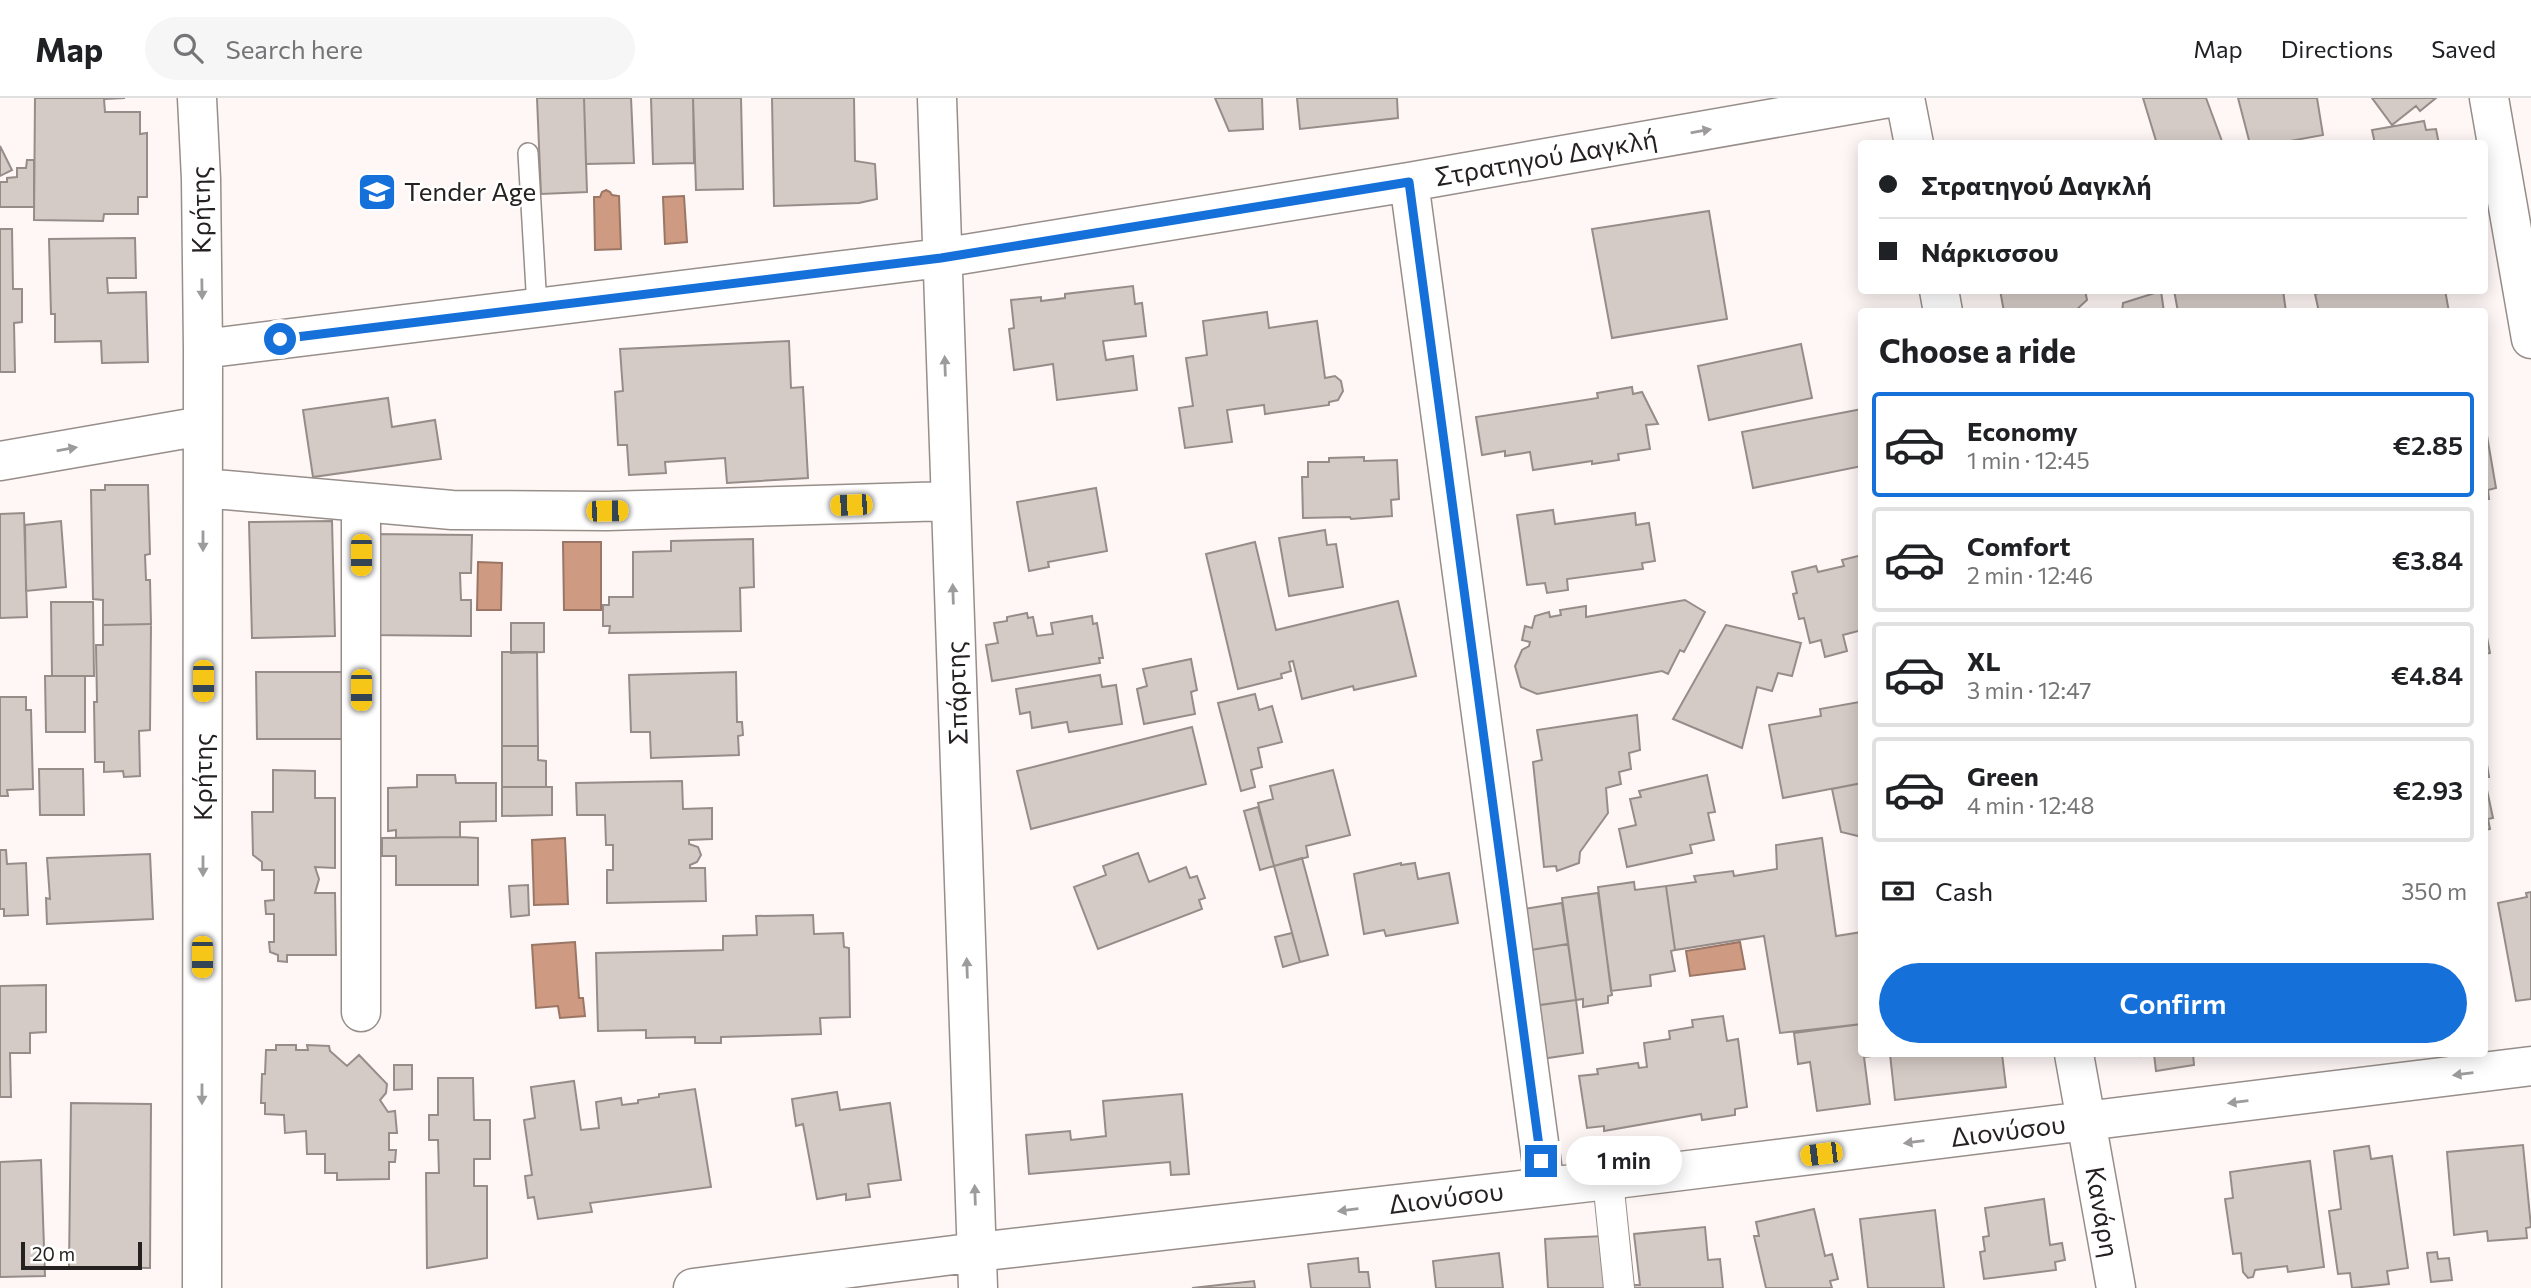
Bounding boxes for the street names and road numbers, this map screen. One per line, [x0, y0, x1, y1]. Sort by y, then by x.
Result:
street label: Στρατηγού Δαγκλή [1432, 122, 1659, 191]
street label: Κρήτης [183, 166, 216, 254]
street label: Σπάρτης [938, 640, 973, 746]
street label: Κρήτης [186, 733, 217, 821]
street label: Διονύσου [1949, 1107, 2067, 1152]
street label: Κανάρη [2080, 1164, 2127, 1260]
street label: Διονύσου [1387, 1174, 1505, 1219]

